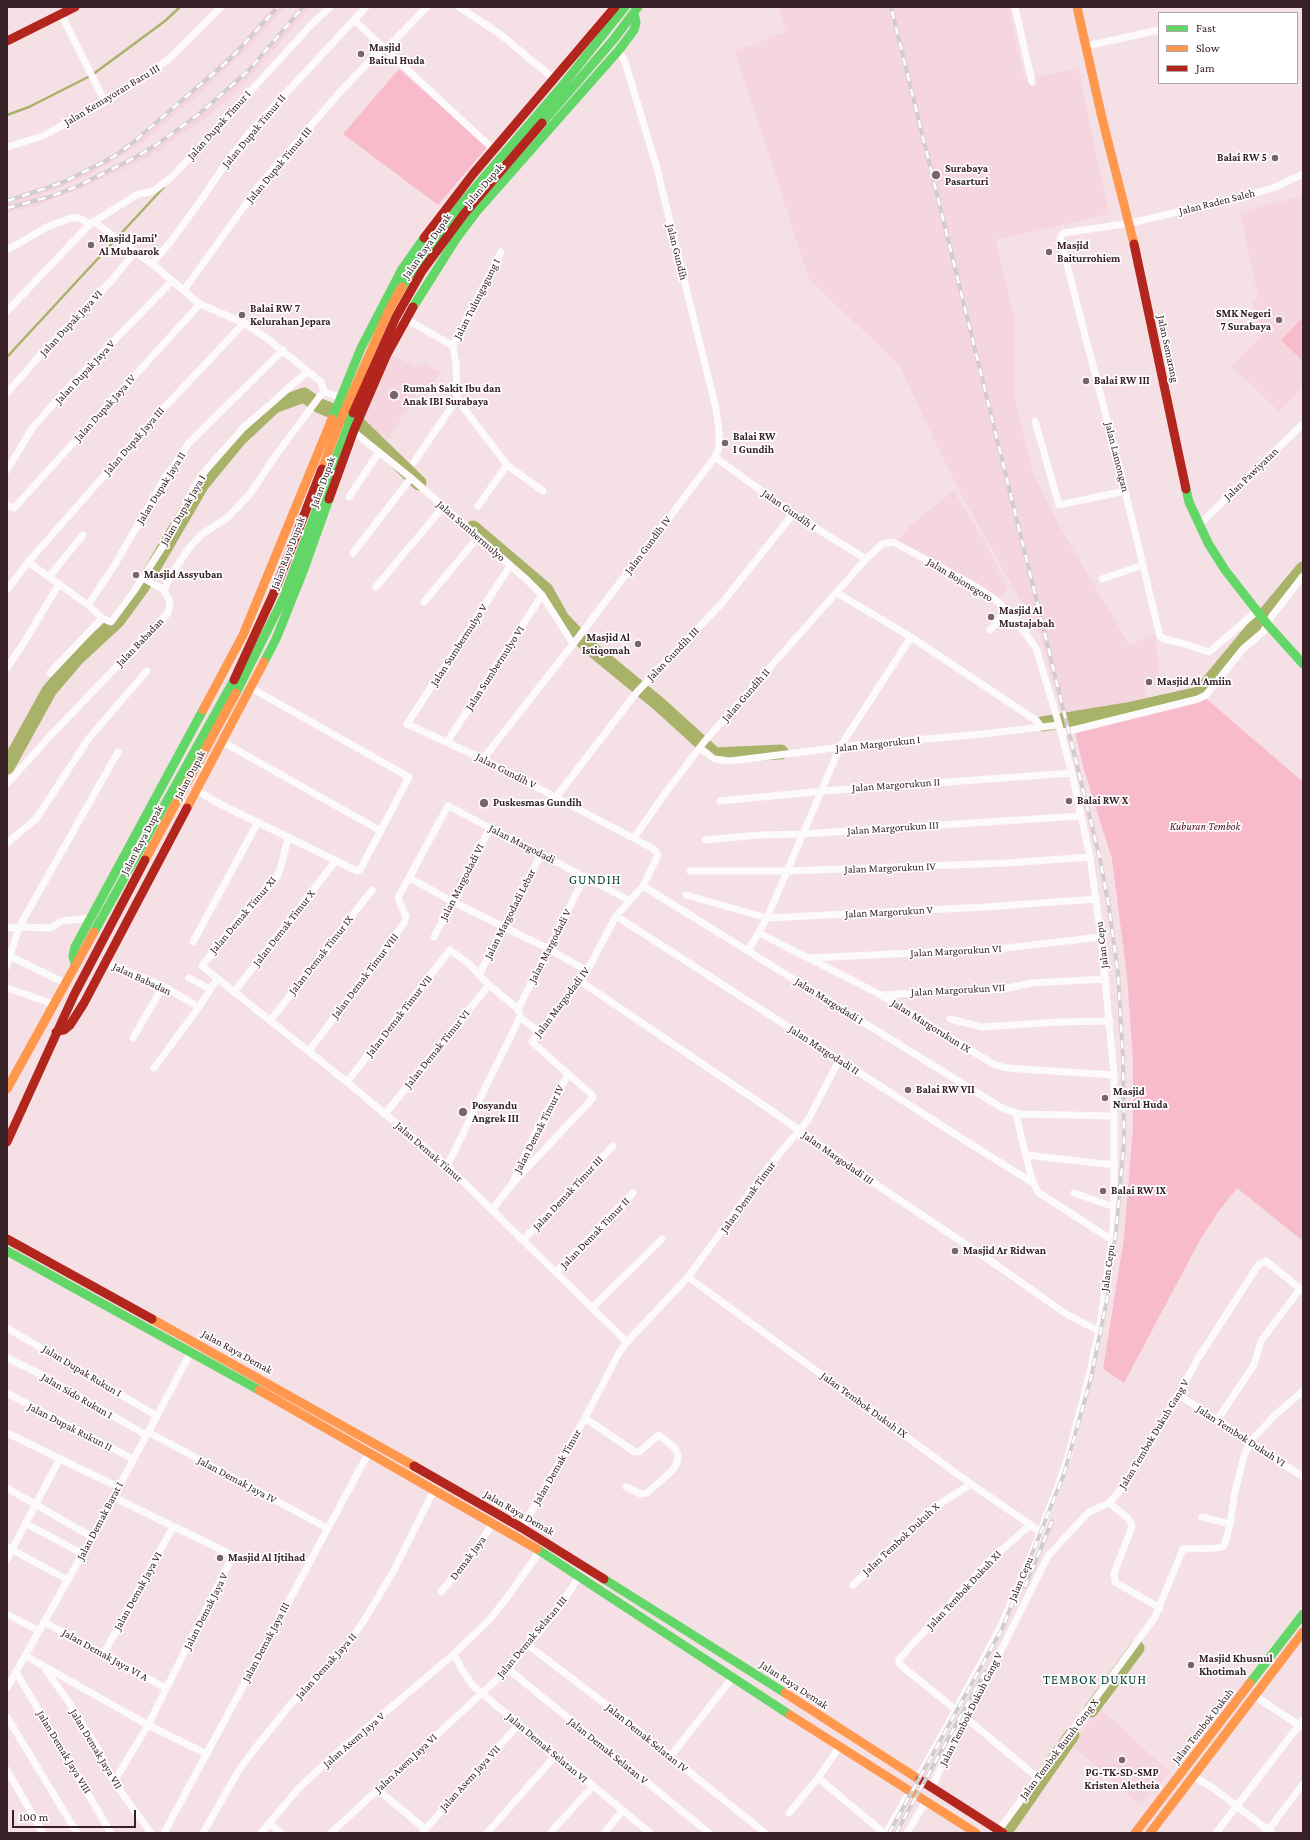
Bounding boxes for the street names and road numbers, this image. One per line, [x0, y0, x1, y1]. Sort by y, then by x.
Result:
street label: Jalan Kemayoran Baru III [62, 61, 162, 129]
street label: Jalan Dupak Timur I [184, 88, 254, 162]
street label: Jalan Dupak Timur II [219, 92, 289, 170]
street label: Jalan Dupak Timur III [243, 124, 315, 206]
street label: Jalan Dupak [461, 160, 507, 210]
street label: Jalan Raden Saleh [1178, 186, 1256, 218]
street label: Jalan Raya Dupak [400, 211, 454, 281]
street label: Jalan Gundih [664, 222, 690, 282]
street label: Jalan Tulungagung I [451, 256, 503, 342]
street label: Jalan Dupak Jaya VI [37, 287, 105, 359]
street label: Jalan Semarang [1154, 314, 1182, 384]
street label: Jalan Dupak Jaya V [52, 337, 118, 407]
street label: Jalan Dupak Jaya IV [71, 372, 139, 444]
street label: Jalan Dupak Jaya III [101, 404, 167, 478]
street label: Jalan Lamongan [1102, 421, 1132, 493]
street label: Jalan Pawiyatan [1221, 445, 1281, 503]
street label: Jalan Dupak Jaya II [133, 449, 189, 527]
street label: Jalan Dupak [308, 455, 338, 509]
street label: Jalan Dupak Jaya I [157, 472, 209, 548]
street label: Jalan Gundih I [759, 487, 819, 533]
street label: Jalan Sumbermulyo [434, 498, 508, 564]
street label: Jalan Gundih IV [622, 513, 674, 577]
street label: Jalan Raya Dupak [268, 515, 308, 591]
street label: Jalan Bojonegoro [925, 555, 995, 605]
street label: Jalan Sumbermulyo V [428, 602, 490, 688]
street label: Jalan Babadan [113, 615, 167, 669]
street label: Jalan Sumbermulyo VI [463, 623, 527, 713]
street label: Jalan Gundih III [644, 624, 702, 684]
street label: Jalan Gundih II [719, 666, 773, 724]
street label: Jalan Margorukun I [835, 733, 921, 755]
street label: Jalan Dupak [172, 748, 208, 802]
street label: Jalan Gundih V [474, 750, 538, 792]
street label: Jalan Margorukun II [851, 775, 941, 795]
street label: Jalan Raya Dupak [118, 803, 166, 877]
street label: Jalan Margorukun III [847, 818, 939, 838]
street label: Jalan Margodadi [487, 822, 557, 866]
street label: Jalan Margodadi VI [437, 841, 487, 923]
street label: Jalan Margorukun IV [844, 860, 936, 876]
street label: Jalan Margodadi Lebar [482, 867, 538, 961]
street label: Jalan Demak Timur XI [207, 874, 279, 956]
street label: Jalan Demak Timur X [250, 887, 318, 969]
street label: Jalan Margorukun V [845, 903, 933, 921]
street label: Jalan Margodadi V [526, 907, 574, 985]
street label: Jalan Demak Timur IX [286, 913, 356, 997]
street label: Jalan Cepu [1093, 921, 1111, 969]
street label: Jalan Demak Timur VIII [329, 931, 401, 1021]
street label: Jalan Margorukun VI [910, 942, 1002, 960]
street label: Jalan Babadan [111, 960, 173, 998]
street label: Jalan Margodadi IV [531, 964, 593, 1040]
street label: Jalan Demak Timur VII [363, 972, 435, 1060]
street label: Jalan Margodadi I [792, 975, 866, 1027]
street label: Jalan Margorukun VII [910, 981, 1006, 999]
street label: Jalan Margorukun IX [889, 996, 973, 1056]
street label: Jalan Demak Timur VI [401, 1007, 473, 1091]
street label: Jalan Margodadi II [786, 1022, 862, 1078]
street label: Jalan Demak Timur IV [511, 1083, 567, 1175]
street label: Jalan Demak Timur [393, 1119, 465, 1185]
street label: Jalan Margodadi III [800, 1128, 876, 1188]
street label: Jalan Demak Timur III [530, 1153, 606, 1233]
street label: Jalan Demak Timur [718, 1159, 778, 1235]
street label: Jalan Demak Timur II [558, 1195, 632, 1271]
street label: Jalan Cepu [1098, 1244, 1118, 1292]
street label: Jalan Raya Demak [199, 1327, 275, 1377]
street label: Jalan Dupak Rukun I [40, 1342, 124, 1400]
street label: Jalan Tembok Dukuh IX [818, 1369, 910, 1441]
street label: Jalan Sido Rukun I [39, 1370, 115, 1422]
street label: Jalan Tembok Dukuh Gang V [1116, 1377, 1192, 1491]
street label: Jalan Dupak Rukun II [26, 1400, 114, 1454]
street label: Jalan Tembok Dukuh VI [1194, 1402, 1288, 1470]
street label: Jalan Demak Timur [530, 1427, 584, 1507]
street label: Jalan Demak Jaya IV [195, 1454, 279, 1506]
street label: Jalan Demak Barat I [74, 1480, 126, 1562]
street label: Jalan Raya Demak [482, 1488, 556, 1538]
street label: Jalan Tembok Dukuh X [860, 1500, 942, 1578]
street label: Demak Jaya [447, 1533, 489, 1583]
street label: Jalan Tembok Dukuh XI [924, 1548, 1004, 1632]
street label: Jalan Demak Jaya VI [111, 1549, 165, 1633]
street label: Jalan Cepu [1006, 1555, 1036, 1603]
street label: Jalan Demak Jaya V [181, 1570, 231, 1652]
street label: Jalan Demak Selatan III [494, 1594, 570, 1680]
street label: Jalan Demak Jaya III [239, 1600, 293, 1684]
street label: Jalan Demak Jaya VI A [60, 1626, 150, 1684]
street label: Jalan Demak Jaya II [293, 1630, 359, 1702]
street label: Jalan Tembok Dukuh Gang V [937, 1650, 1005, 1768]
street label: Jalan Raya Demak [757, 1658, 831, 1712]
street label: Jalan Tembok Dukuh [1169, 1686, 1237, 1766]
street label: Jalan Tembok Butuh Gang X [1017, 1696, 1101, 1802]
street label: Jalan Demak Selatan IV [603, 1701, 691, 1775]
street label: Jalan Demak Jaya VII [67, 1707, 125, 1791]
street label: Jalan Demak Jaya VIII [34, 1708, 94, 1796]
street label: Jalan Asem Jaya V [320, 1710, 388, 1770]
street label: Jalan Demak Selatan VI [504, 1710, 590, 1786]
street label: Jalan Demak Selatan V [566, 1715, 650, 1787]
street label: Jalan Asem Jaya VI [372, 1731, 440, 1795]
street label: Jalan Asem Jaya VII [437, 1742, 503, 1814]

